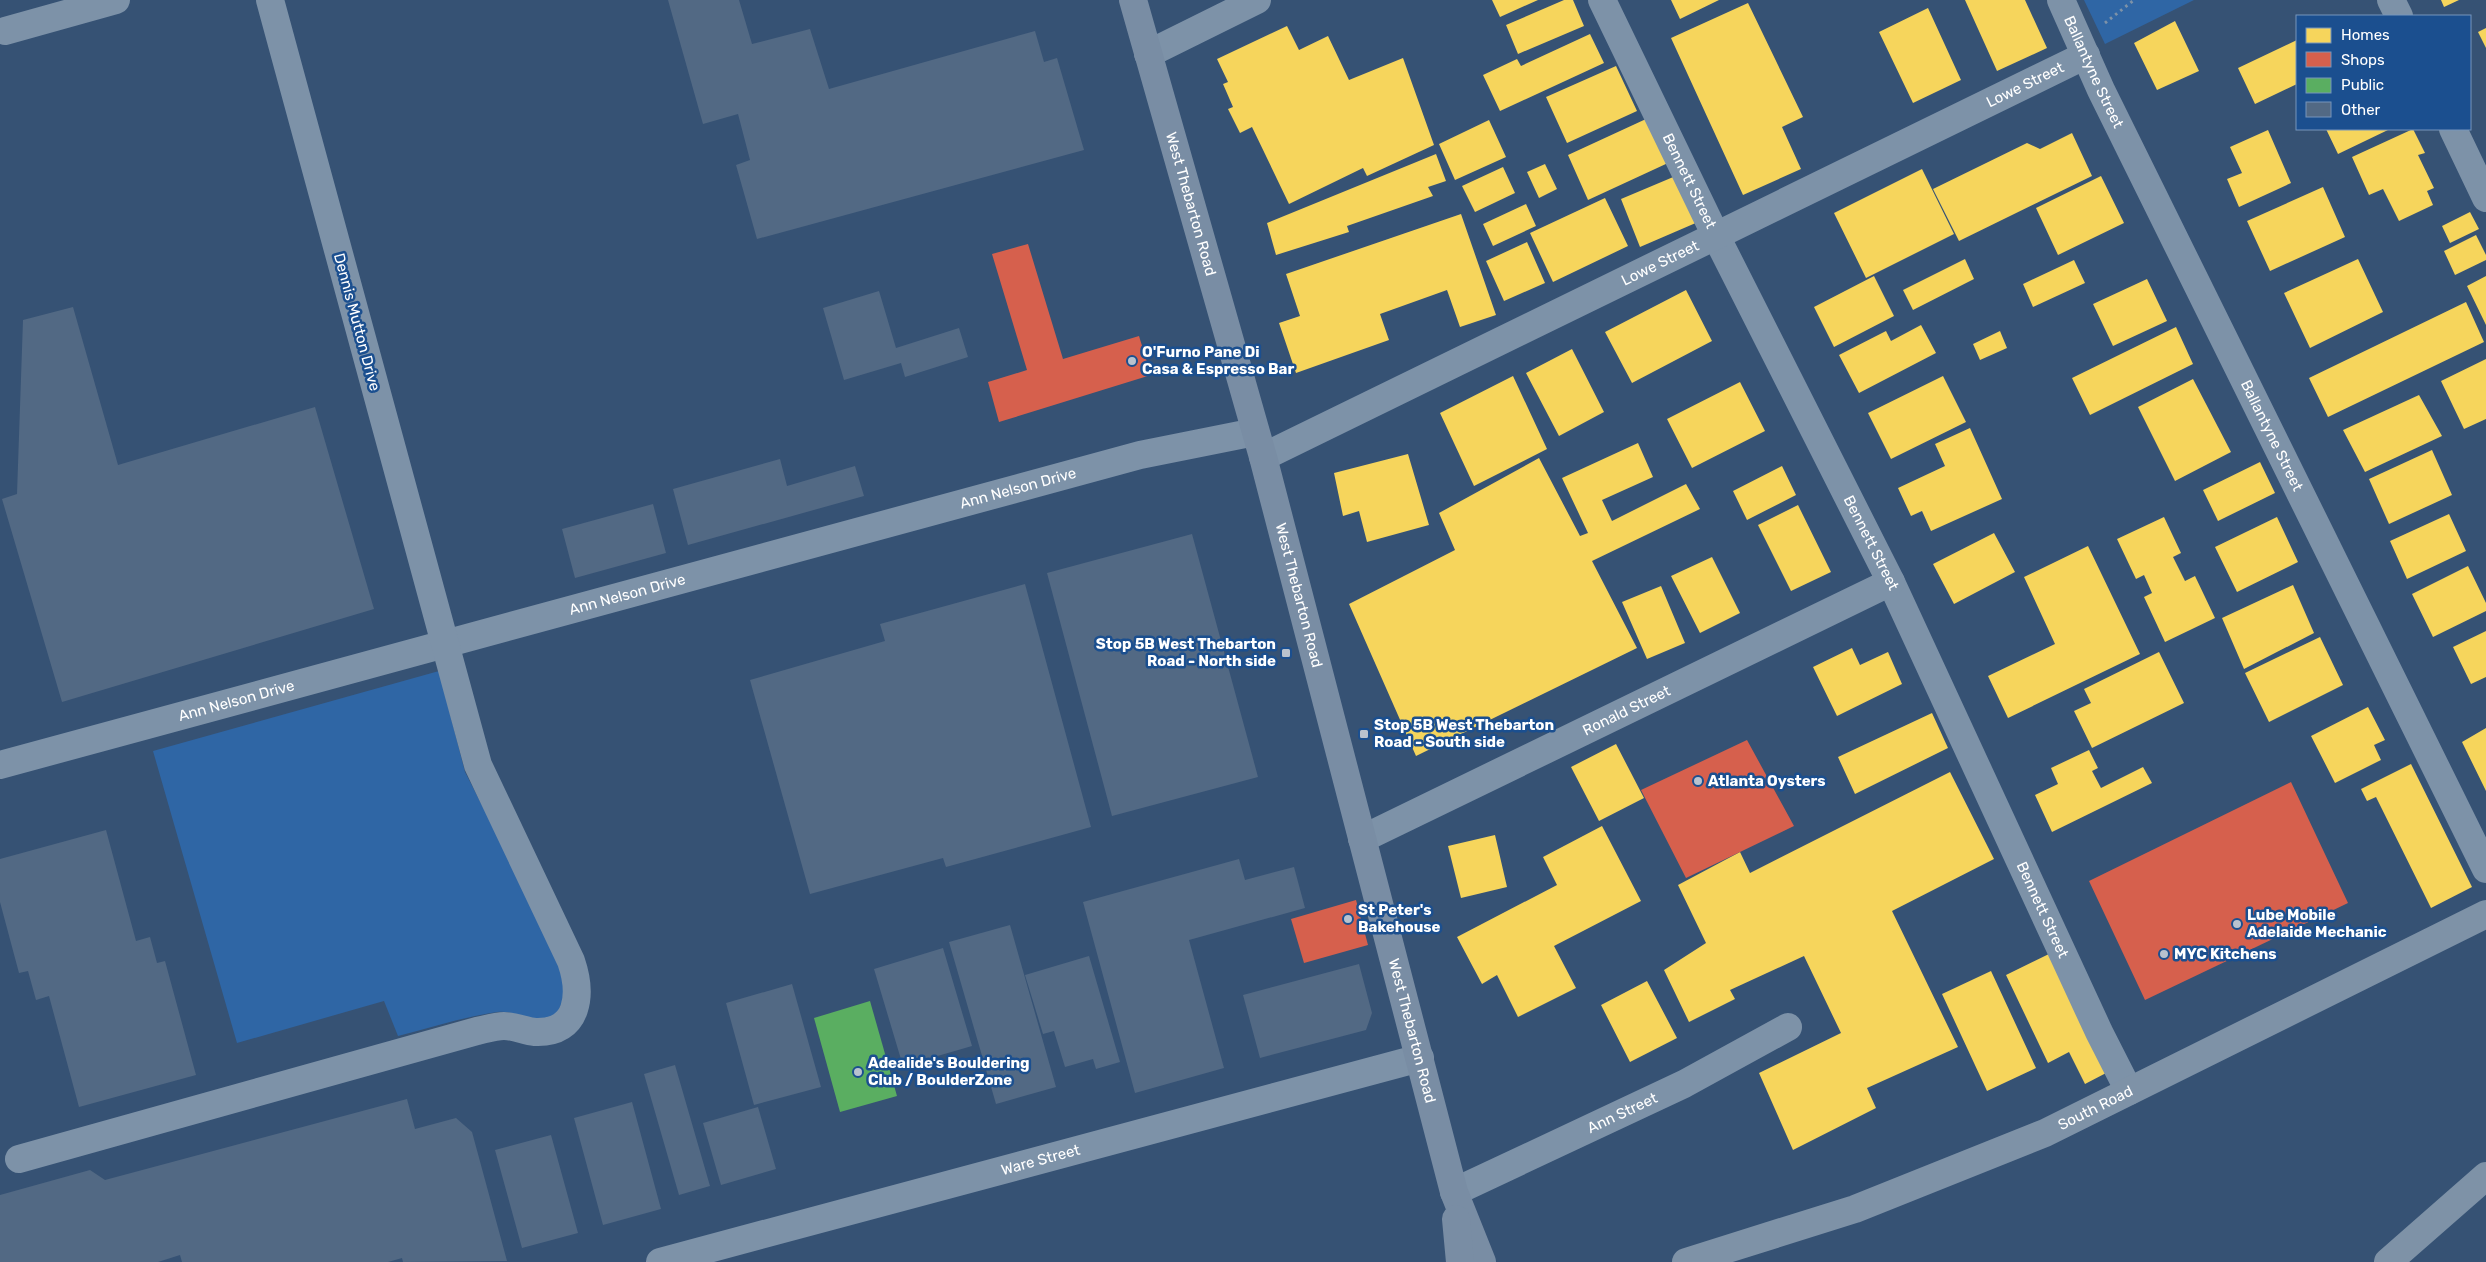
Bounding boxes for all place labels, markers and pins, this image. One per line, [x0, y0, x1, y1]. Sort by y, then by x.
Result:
place label: O'Furno Pane Di Casa & Espresso Bar [1142, 343, 1294, 378]
marker: O'Furno Pane Di Casa & Espresso Bar [1126, 355, 1138, 367]
place label: Stop 5B West Thebarton Road - North side [1096, 635, 1276, 670]
marker: Stop 5B West Thebarton Road - North side [1280, 647, 1292, 659]
place label: Stop 5B West Thebarton Road - South side [1374, 716, 1554, 751]
marker: Stop 5B West Thebarton Road - South side [1358, 728, 1370, 740]
place label: Atlanta Oysters [1708, 772, 1826, 790]
marker: Atlanta Oysters [1692, 775, 1704, 787]
place label: St Peter's Bakehouse [1358, 901, 1441, 936]
place label: Lube Mobile Adelaide Mechanic [2247, 906, 2387, 941]
marker: St Peter's Bakehouse [1342, 913, 1354, 925]
marker: Lube Mobile Adelaide Mechanic [2231, 918, 2243, 930]
place label: MYC Kitchens [2174, 945, 2277, 963]
marker: MYC Kitchens [2158, 948, 2170, 960]
place label: Adealide's Bouldering Club / BoulderZone [868, 1054, 1030, 1089]
marker: Adealide's Bouldering Club / BoulderZone [852, 1066, 864, 1078]

